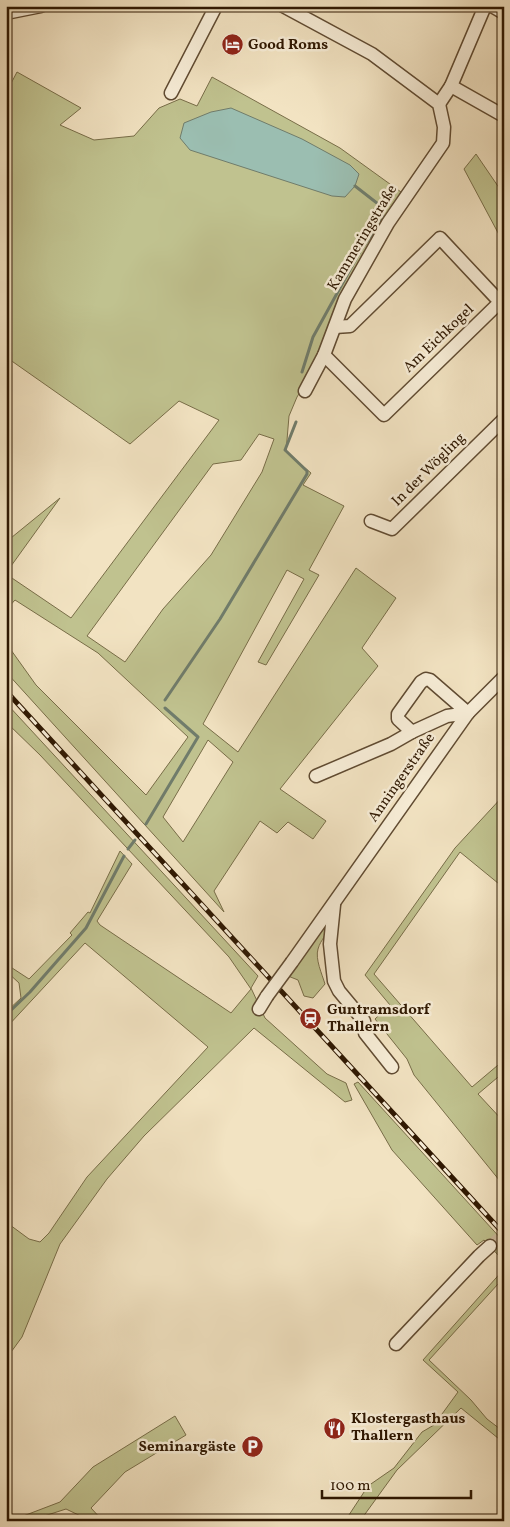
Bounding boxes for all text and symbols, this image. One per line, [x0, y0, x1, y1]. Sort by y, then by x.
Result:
hotel icon: Good Roms [220, 33, 244, 57]
place label: Good Roms [248, 35, 328, 56]
street label: Kammeringstraße [323, 181, 403, 295]
street label: Am Eichkogel [399, 300, 479, 378]
street label: In der Wögling [387, 428, 471, 512]
street label: Anningerstraße [363, 729, 441, 827]
place label: Guntramsdorf Thallern [327, 1000, 431, 1038]
station icon: Guntramsdorf Thallern [299, 1007, 323, 1031]
place label: Klostergasthaus Thallern [351, 1409, 466, 1447]
restaurant icon: Klostergasthaus Thallern [323, 1416, 347, 1440]
parking icon: Seminargäste [240, 1435, 264, 1459]
place label: Seminargäste [139, 1437, 236, 1458]
scale bar [322, 1467, 471, 1499]
text: 100 m [330, 1476, 370, 1497]

